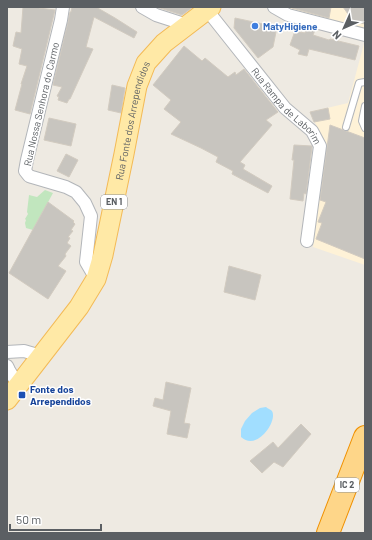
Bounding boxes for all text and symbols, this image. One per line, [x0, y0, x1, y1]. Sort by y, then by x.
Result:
north arrow [324, 8, 364, 48]
place label: MatyHigiene [263, 20, 318, 32]
marker: MatyHigiene [250, 21, 260, 31]
text: N [329, 28, 344, 43]
street label: Rua Nossa Senhora do Carmo [21, 41, 61, 167]
street label: Rua Fonte dos Arrependidos [113, 59, 152, 181]
street label: Rua Rampa de Laborim [249, 65, 324, 146]
road number: EN 1 [101, 195, 127, 209]
place label: Fonte dos Arrependidos [30, 383, 91, 407]
marker: Fonte dos Arrependidos [17, 390, 27, 400]
road number: IC 2 [335, 478, 359, 492]
scale bar [10, 506, 101, 532]
text: 50 m [16, 512, 41, 526]

